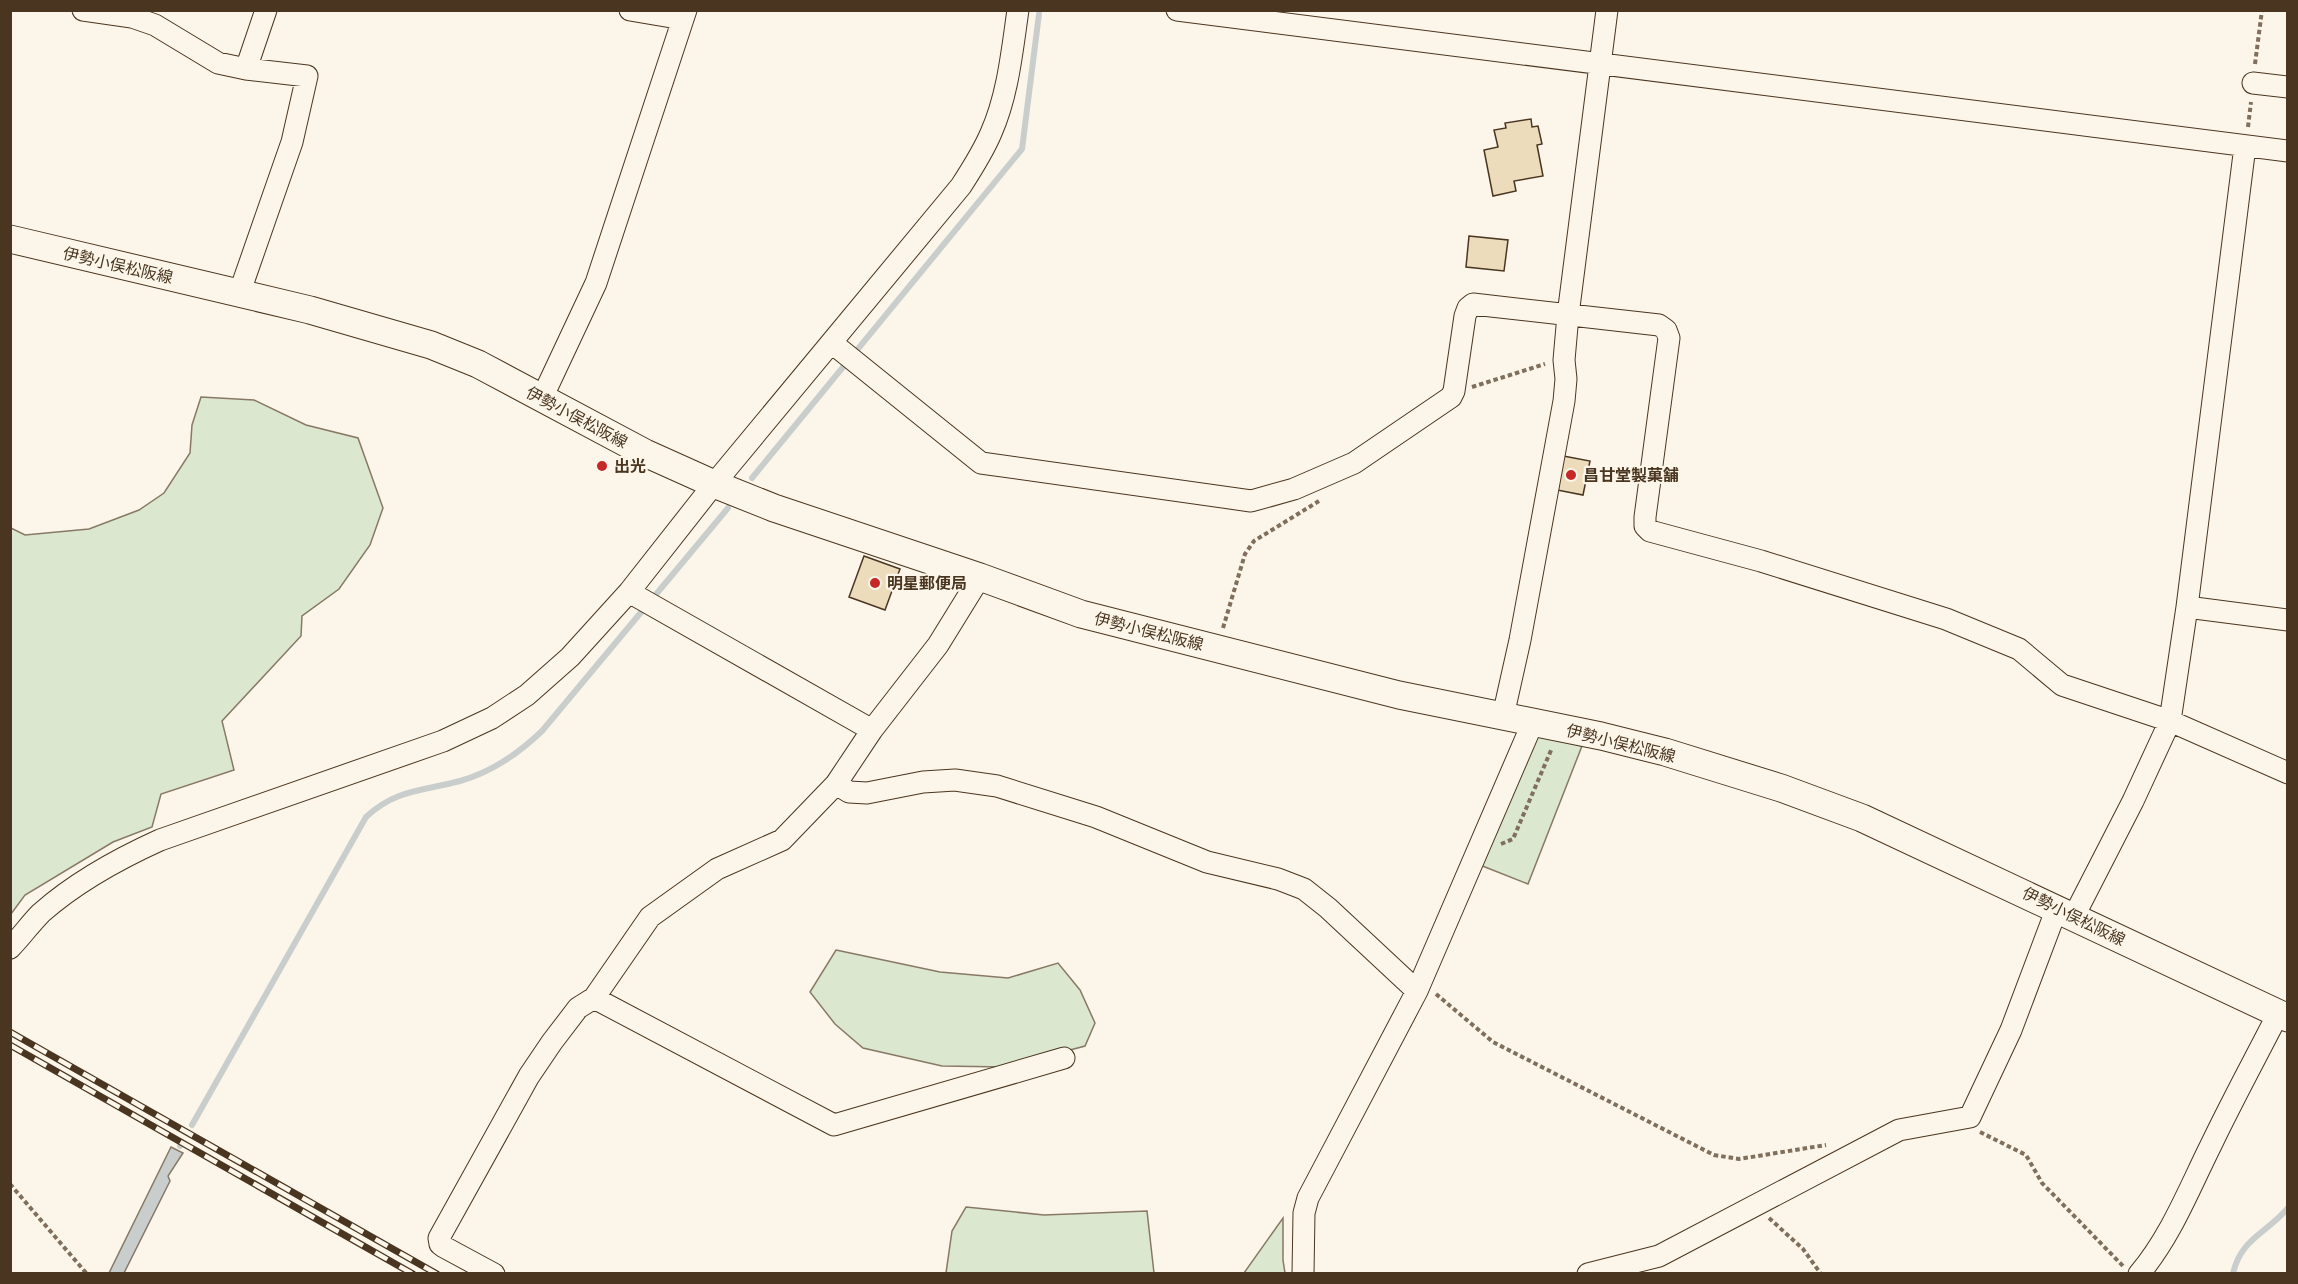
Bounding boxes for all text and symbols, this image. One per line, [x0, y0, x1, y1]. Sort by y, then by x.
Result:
street label: 伊勢小俣松阪線 [61, 241, 175, 289]
street label: 伊勢小俣松阪線 [522, 380, 632, 454]
place label: 出光 [614, 454, 646, 478]
marker: 出光 [595, 459, 609, 473]
place label: 昌甘堂製菓舗 [1583, 463, 1679, 487]
marker: 昌甘堂製菓舗 [1564, 468, 1578, 482]
place label: 明星郵便局 [887, 571, 967, 595]
marker: 明星郵便局 [868, 576, 882, 590]
street label: 伊勢小俣松阪線 [1092, 606, 1206, 656]
street label: 伊勢小俣松阪線 [1564, 718, 1678, 768]
street label: 伊勢小俣松阪線 [2018, 881, 2130, 951]

